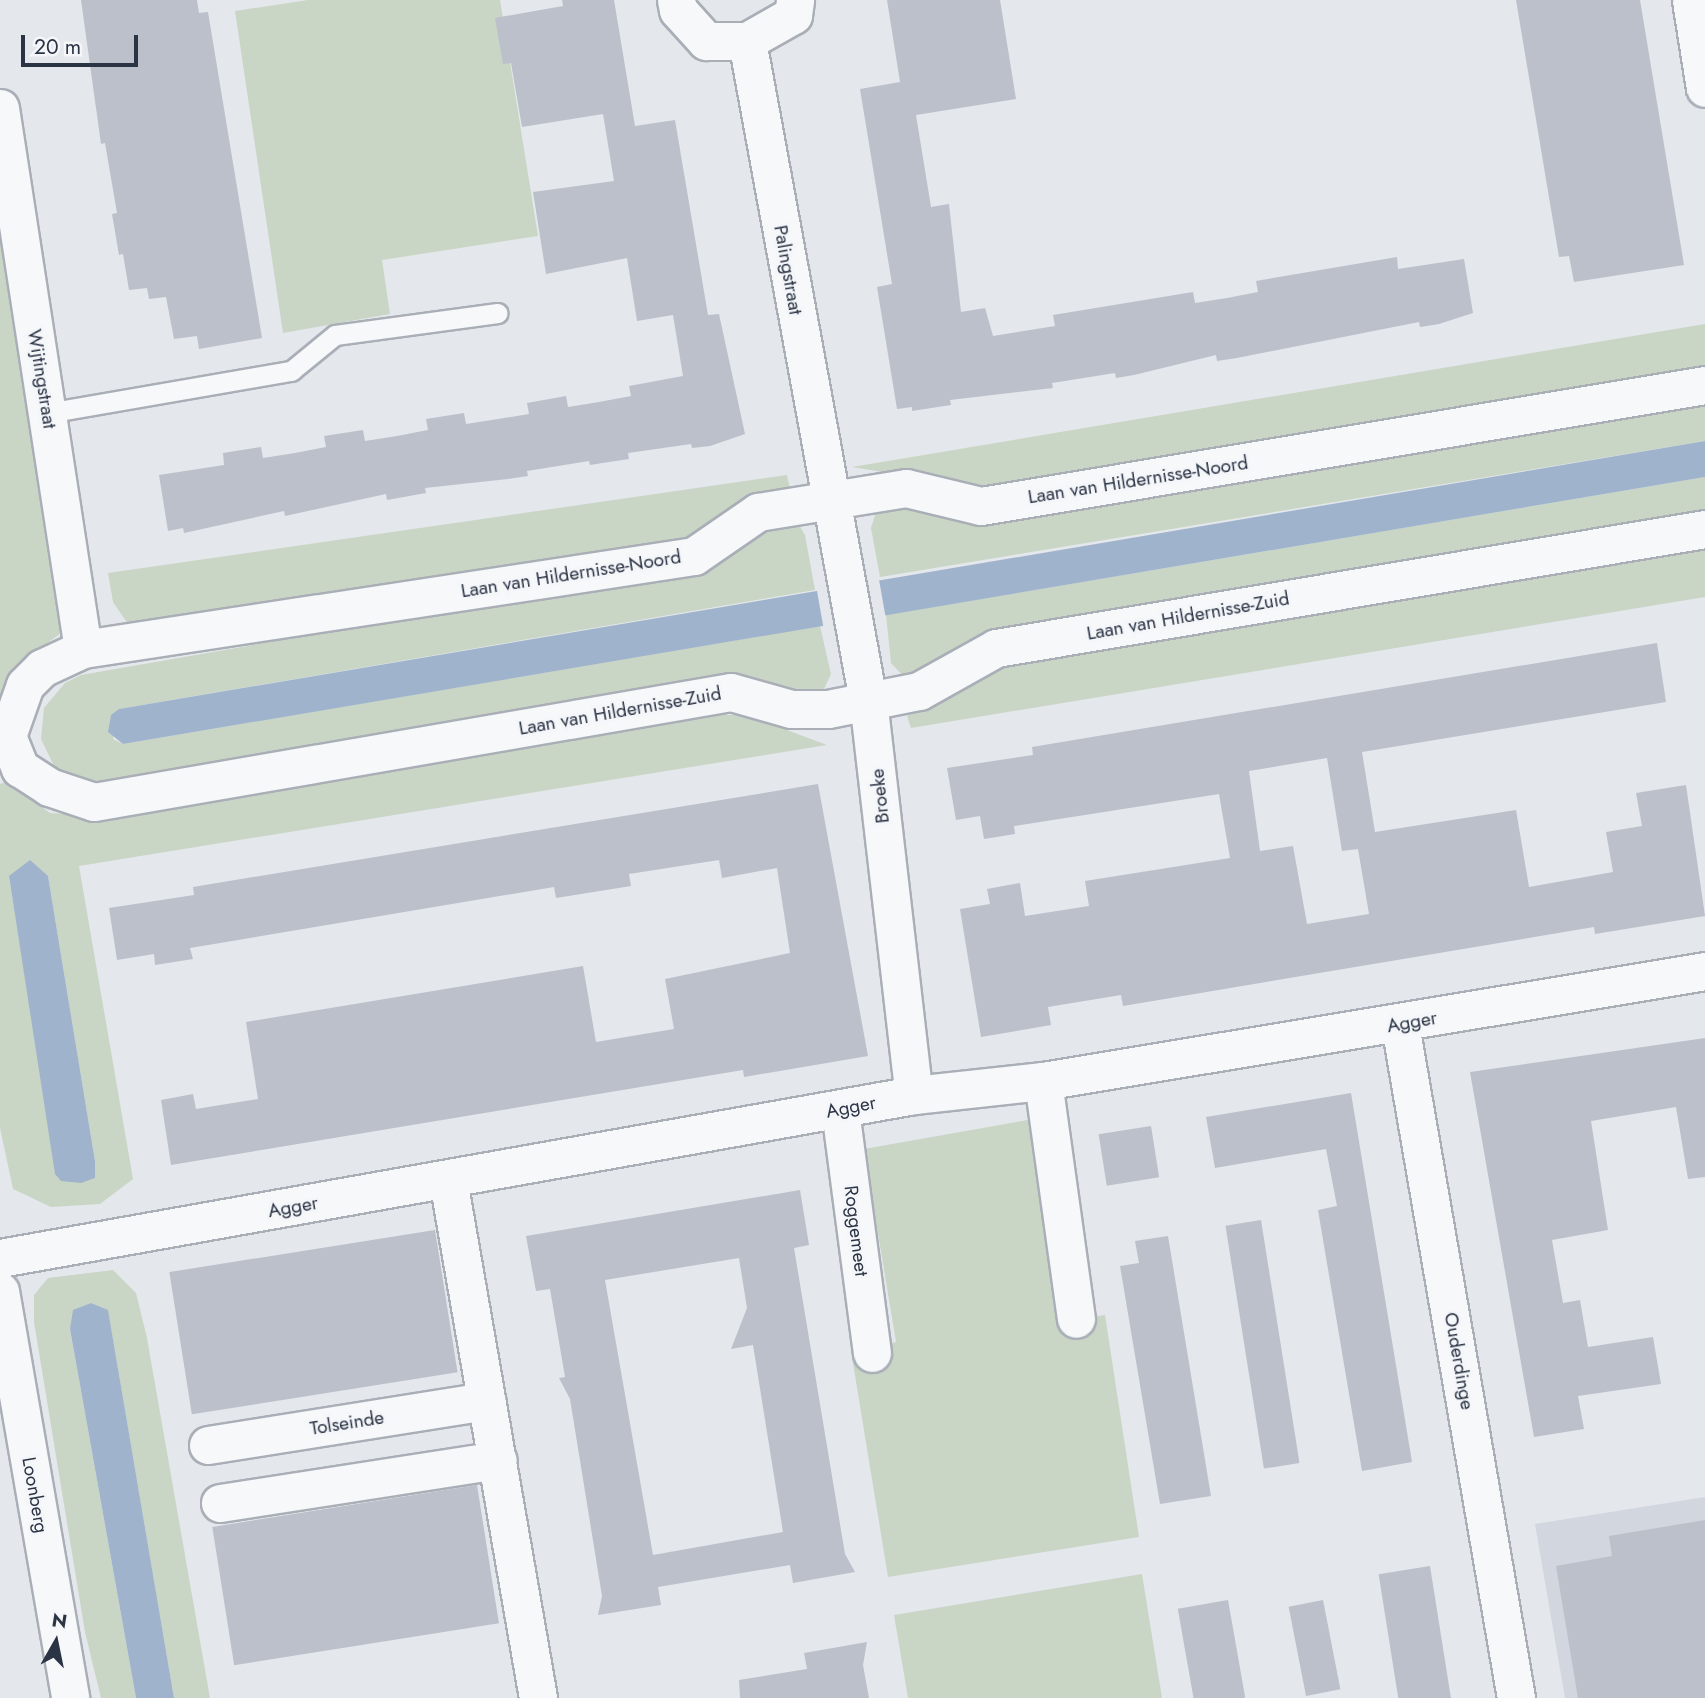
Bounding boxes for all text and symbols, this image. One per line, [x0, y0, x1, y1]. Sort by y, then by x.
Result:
scale bar [24, 21, 142, 65]
text: 20 m [34, 32, 81, 62]
street label: Palingstraat [769, 223, 807, 317]
street label: Wijtingstraat [23, 328, 61, 430]
street label: Laan van Hildernisse-Noord [1026, 451, 1250, 509]
street label: Laan van Hildernisse-Noord [459, 545, 683, 603]
street label: Laan van Hildernisse-Zuid [1085, 587, 1291, 645]
street label: Laan van Hildernisse-Zuid [517, 682, 723, 740]
street label: Broeke [866, 768, 894, 824]
street label: Agger [1385, 1006, 1439, 1038]
street label: Agger [824, 1091, 878, 1123]
street label: Roggemeet [839, 1184, 873, 1278]
street label: Agger [266, 1191, 320, 1223]
street label: Ouderdinge [1439, 1311, 1479, 1411]
street label: Tolseinde [308, 1406, 386, 1440]
street label: Loonberg [17, 1455, 53, 1535]
text: N [50, 1606, 69, 1635]
north arrow [21, 1607, 91, 1677]

